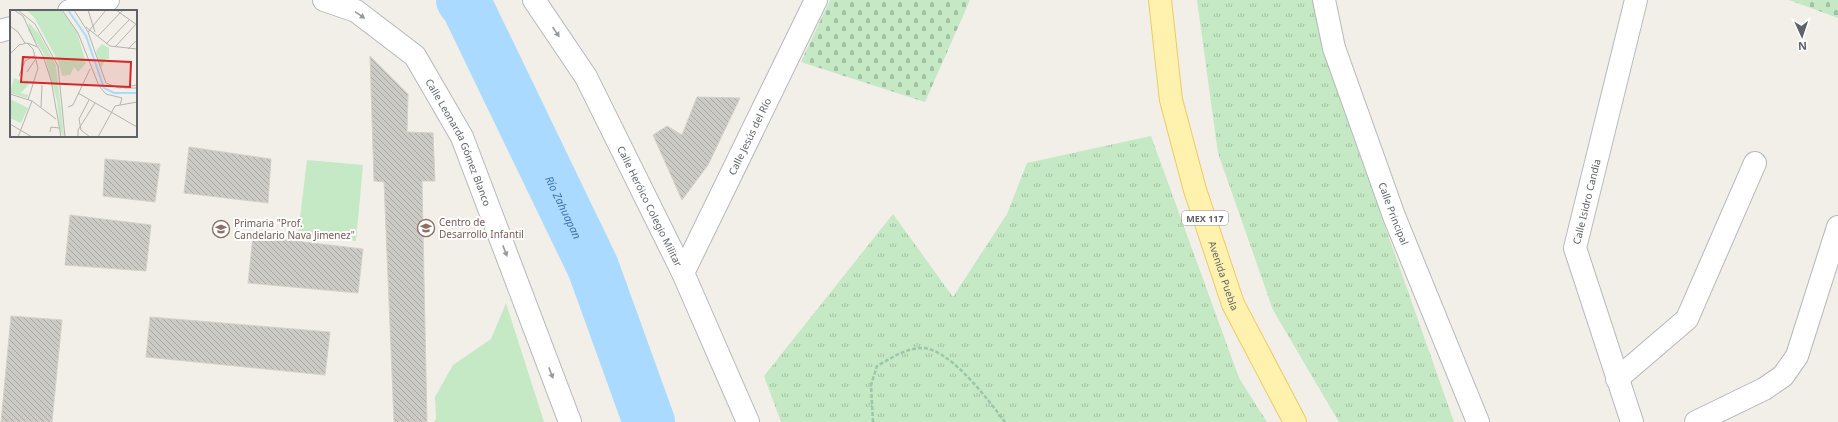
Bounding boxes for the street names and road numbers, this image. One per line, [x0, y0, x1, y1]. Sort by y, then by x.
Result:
street label: Calle Leonarda Gómez Blanco [423, 76, 494, 208]
street label: Calle Jesús del Río [725, 96, 774, 177]
street label: Calle Heróico Colegio Militar [614, 144, 686, 269]
street label: Calle Isidro Candia [1569, 157, 1604, 246]
street label: Calle Principal [1375, 180, 1412, 247]
road number: MEX 117 [1182, 211, 1228, 225]
street label: Avenida Puebla [1205, 239, 1242, 313]

